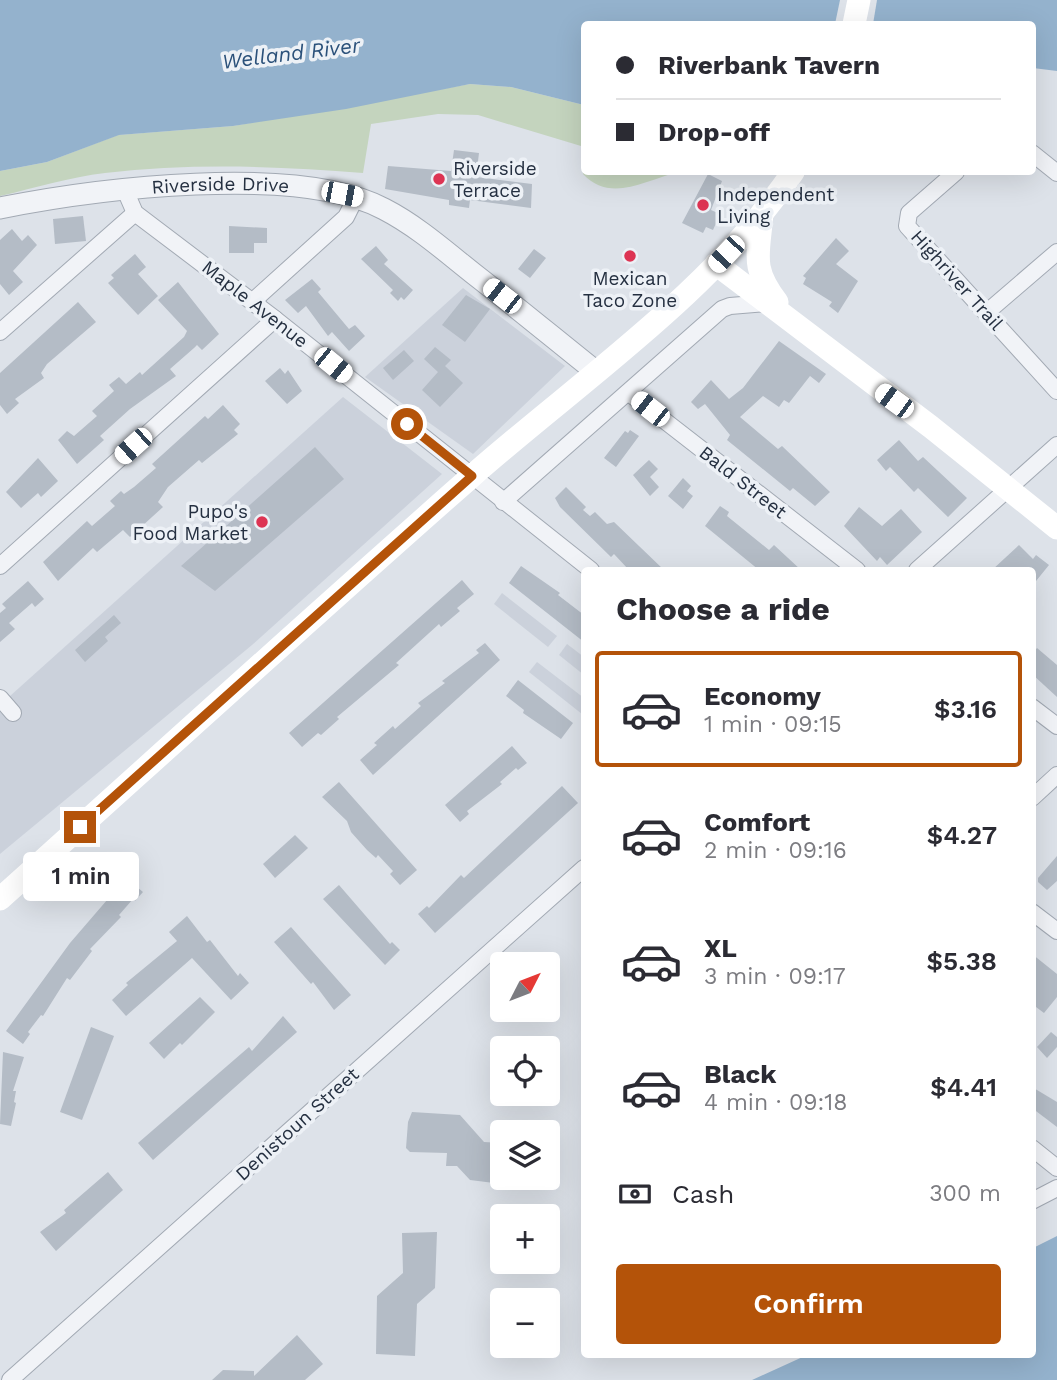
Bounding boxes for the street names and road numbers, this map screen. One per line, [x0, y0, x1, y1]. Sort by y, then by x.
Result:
street label: Riverside Drive [151, 172, 290, 198]
street label: Highriver Trail [906, 225, 1008, 335]
street label: Maple Avenue [197, 255, 313, 353]
street label: Bald Street [695, 441, 791, 523]
street label: Denistoun Street [231, 1063, 363, 1185]

